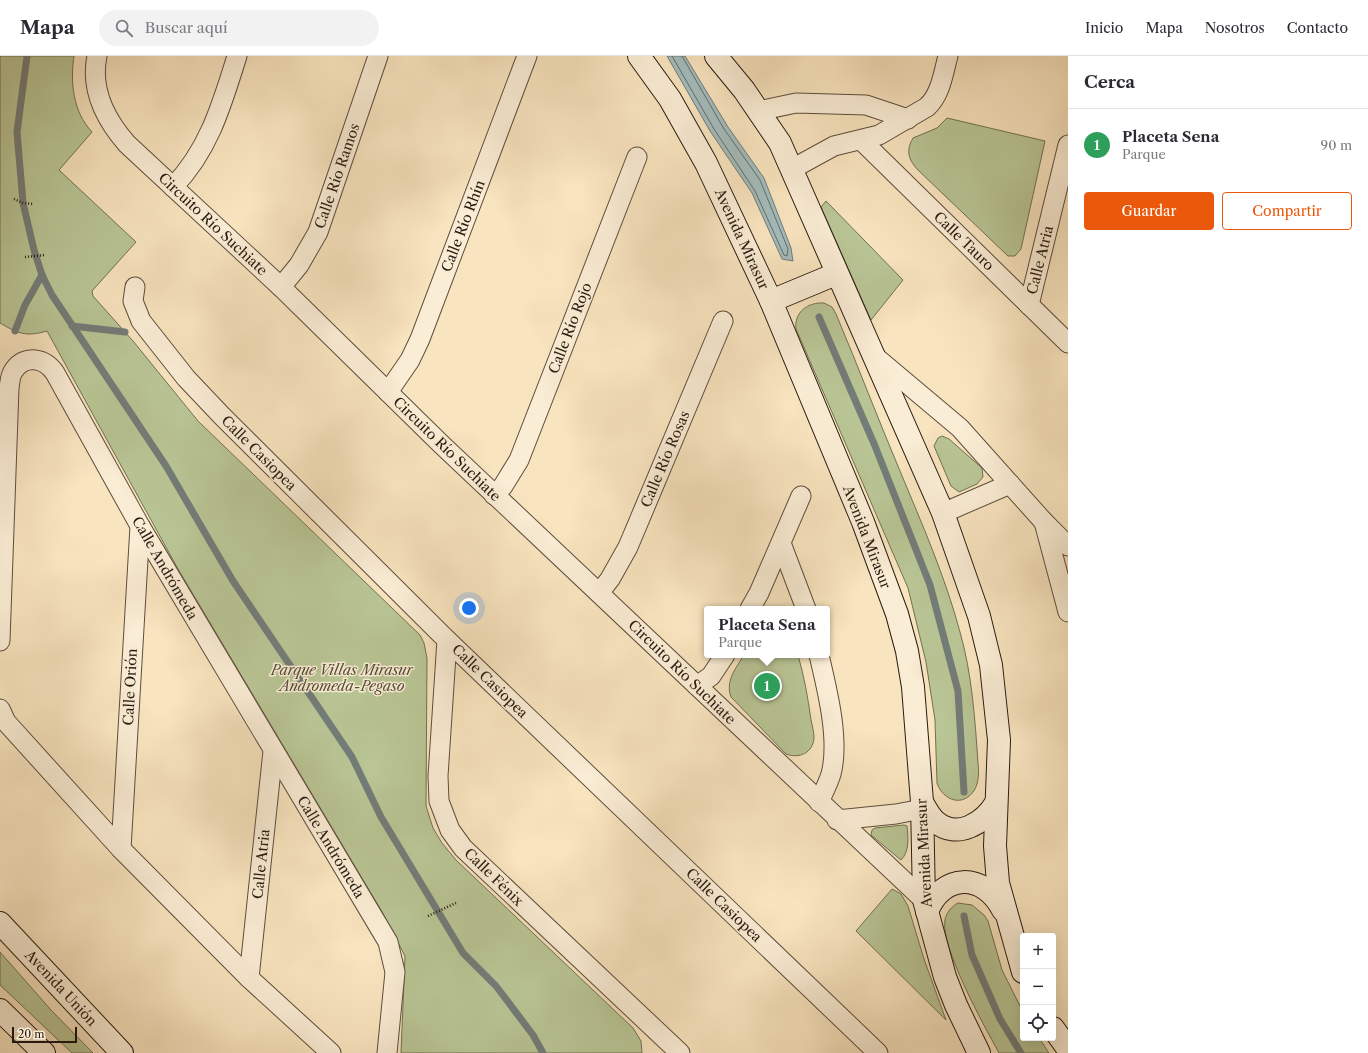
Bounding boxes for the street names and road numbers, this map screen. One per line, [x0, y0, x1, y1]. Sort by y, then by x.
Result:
street label: Calle Río Ramos [311, 121, 363, 231]
street label: Circuito Río Suchiate [155, 169, 271, 279]
street label: Calle Río Rhín [437, 177, 489, 274]
street label: Avenida Mirasur [710, 185, 773, 292]
street label: Calle Tauro [930, 208, 998, 274]
street label: Calle Atria [1023, 223, 1057, 296]
street label: Calle Río Rojo [544, 280, 596, 376]
street label: Circuito Río Suchiate [389, 393, 505, 505]
street label: Calle Río Rosas [637, 408, 693, 510]
street label: Calle Casiopea [218, 412, 301, 495]
street label: Avenida Mirasur [839, 482, 895, 591]
street label: Calle Andrómeda [128, 513, 202, 623]
street label: Circuito Río Suchiate [624, 616, 740, 728]
street label: Calle Casiopea [448, 640, 532, 722]
street label: Calle Orión [119, 648, 141, 726]
street label: Calle Andrómeda [293, 793, 369, 902]
street label: Avenida Mirasur [912, 798, 936, 909]
street label: Calle Atria [248, 828, 274, 900]
street label: Calle Fénix [461, 844, 528, 910]
street label: Calle Casiopea [682, 864, 766, 946]
street label: Avenida Unión [20, 945, 101, 1030]

